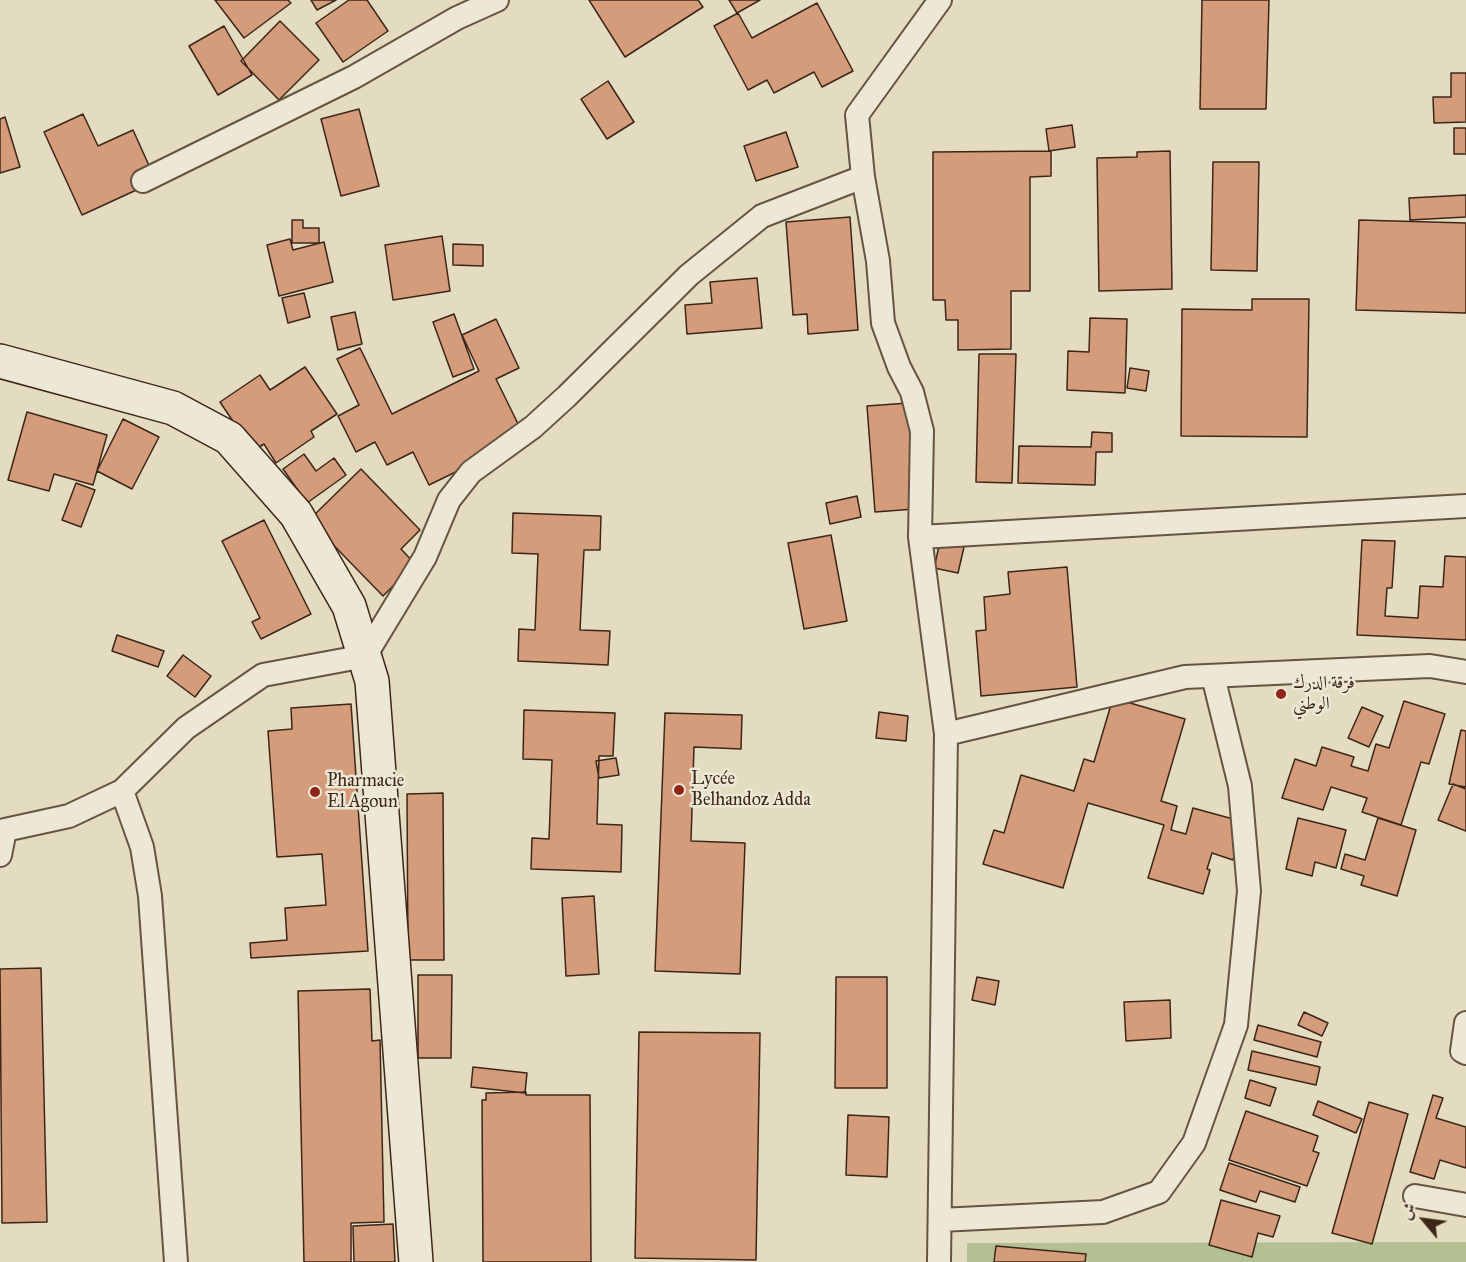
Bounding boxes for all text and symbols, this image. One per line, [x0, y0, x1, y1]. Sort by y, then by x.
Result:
place label: فرقة الدرك الوطني [1293, 673, 1355, 716]
marker: فرقة الدرك الوطني [1274, 687, 1288, 701]
place label: Lycée Belhandoz Adda [691, 769, 811, 812]
place label: Pharmacie El Agoun [327, 771, 404, 814]
marker: Lycée Belhandoz Adda [672, 783, 686, 797]
marker: Pharmacie El Agoun [308, 785, 322, 799]
north arrow [1394, 1190, 1454, 1250]
text: ش [1396, 1199, 1420, 1223]

